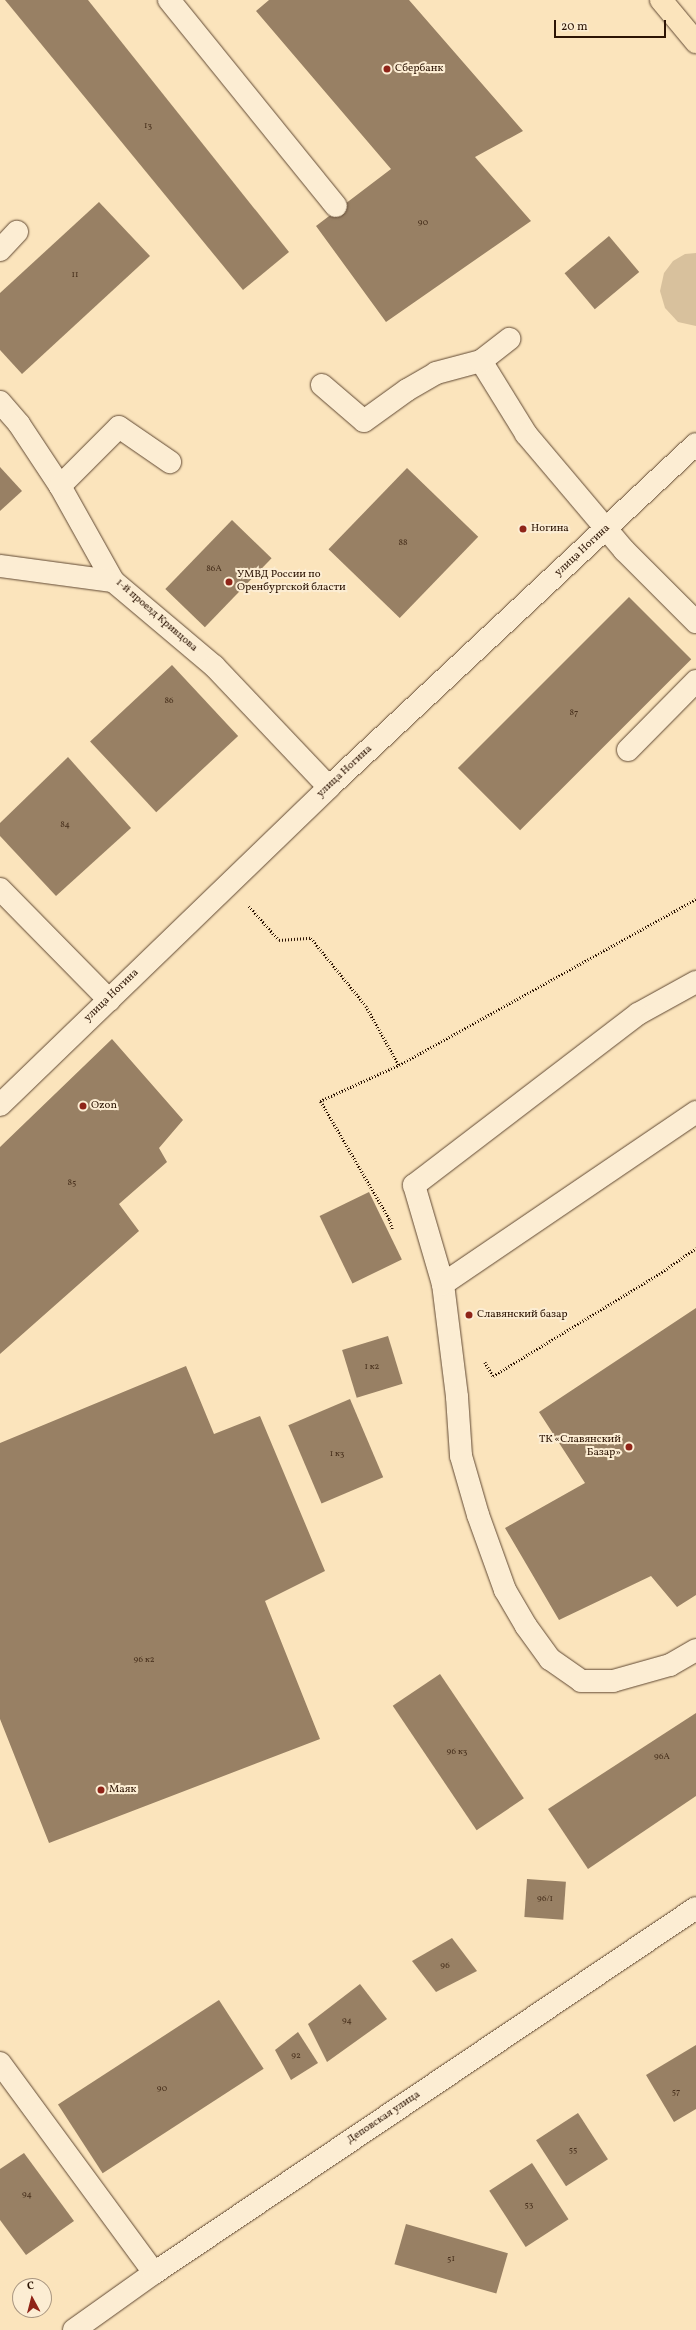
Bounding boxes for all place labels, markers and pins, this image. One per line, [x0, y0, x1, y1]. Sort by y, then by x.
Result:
place label: Сбербанк [395, 62, 443, 76]
marker: Сбербанк [382, 64, 392, 74]
place label: Ногина [531, 522, 569, 536]
marker: Ногина [518, 524, 528, 534]
place label: УМВД России по Оренбургской бласти [237, 569, 346, 595]
marker: УМВД России по Оренбургской бласти [224, 577, 234, 587]
place label: Ozon [91, 1099, 117, 1113]
marker: Ozon [78, 1101, 88, 1111]
place label: Славянский базар [477, 1308, 567, 1322]
marker: Славянский базар [464, 1310, 474, 1320]
place label: ТК «Славянский Базар» [539, 1434, 621, 1460]
marker: ТК «Славянский Базар» [624, 1442, 634, 1452]
place label: Маяк [109, 1783, 136, 1797]
marker: Маяк [96, 1785, 106, 1795]

